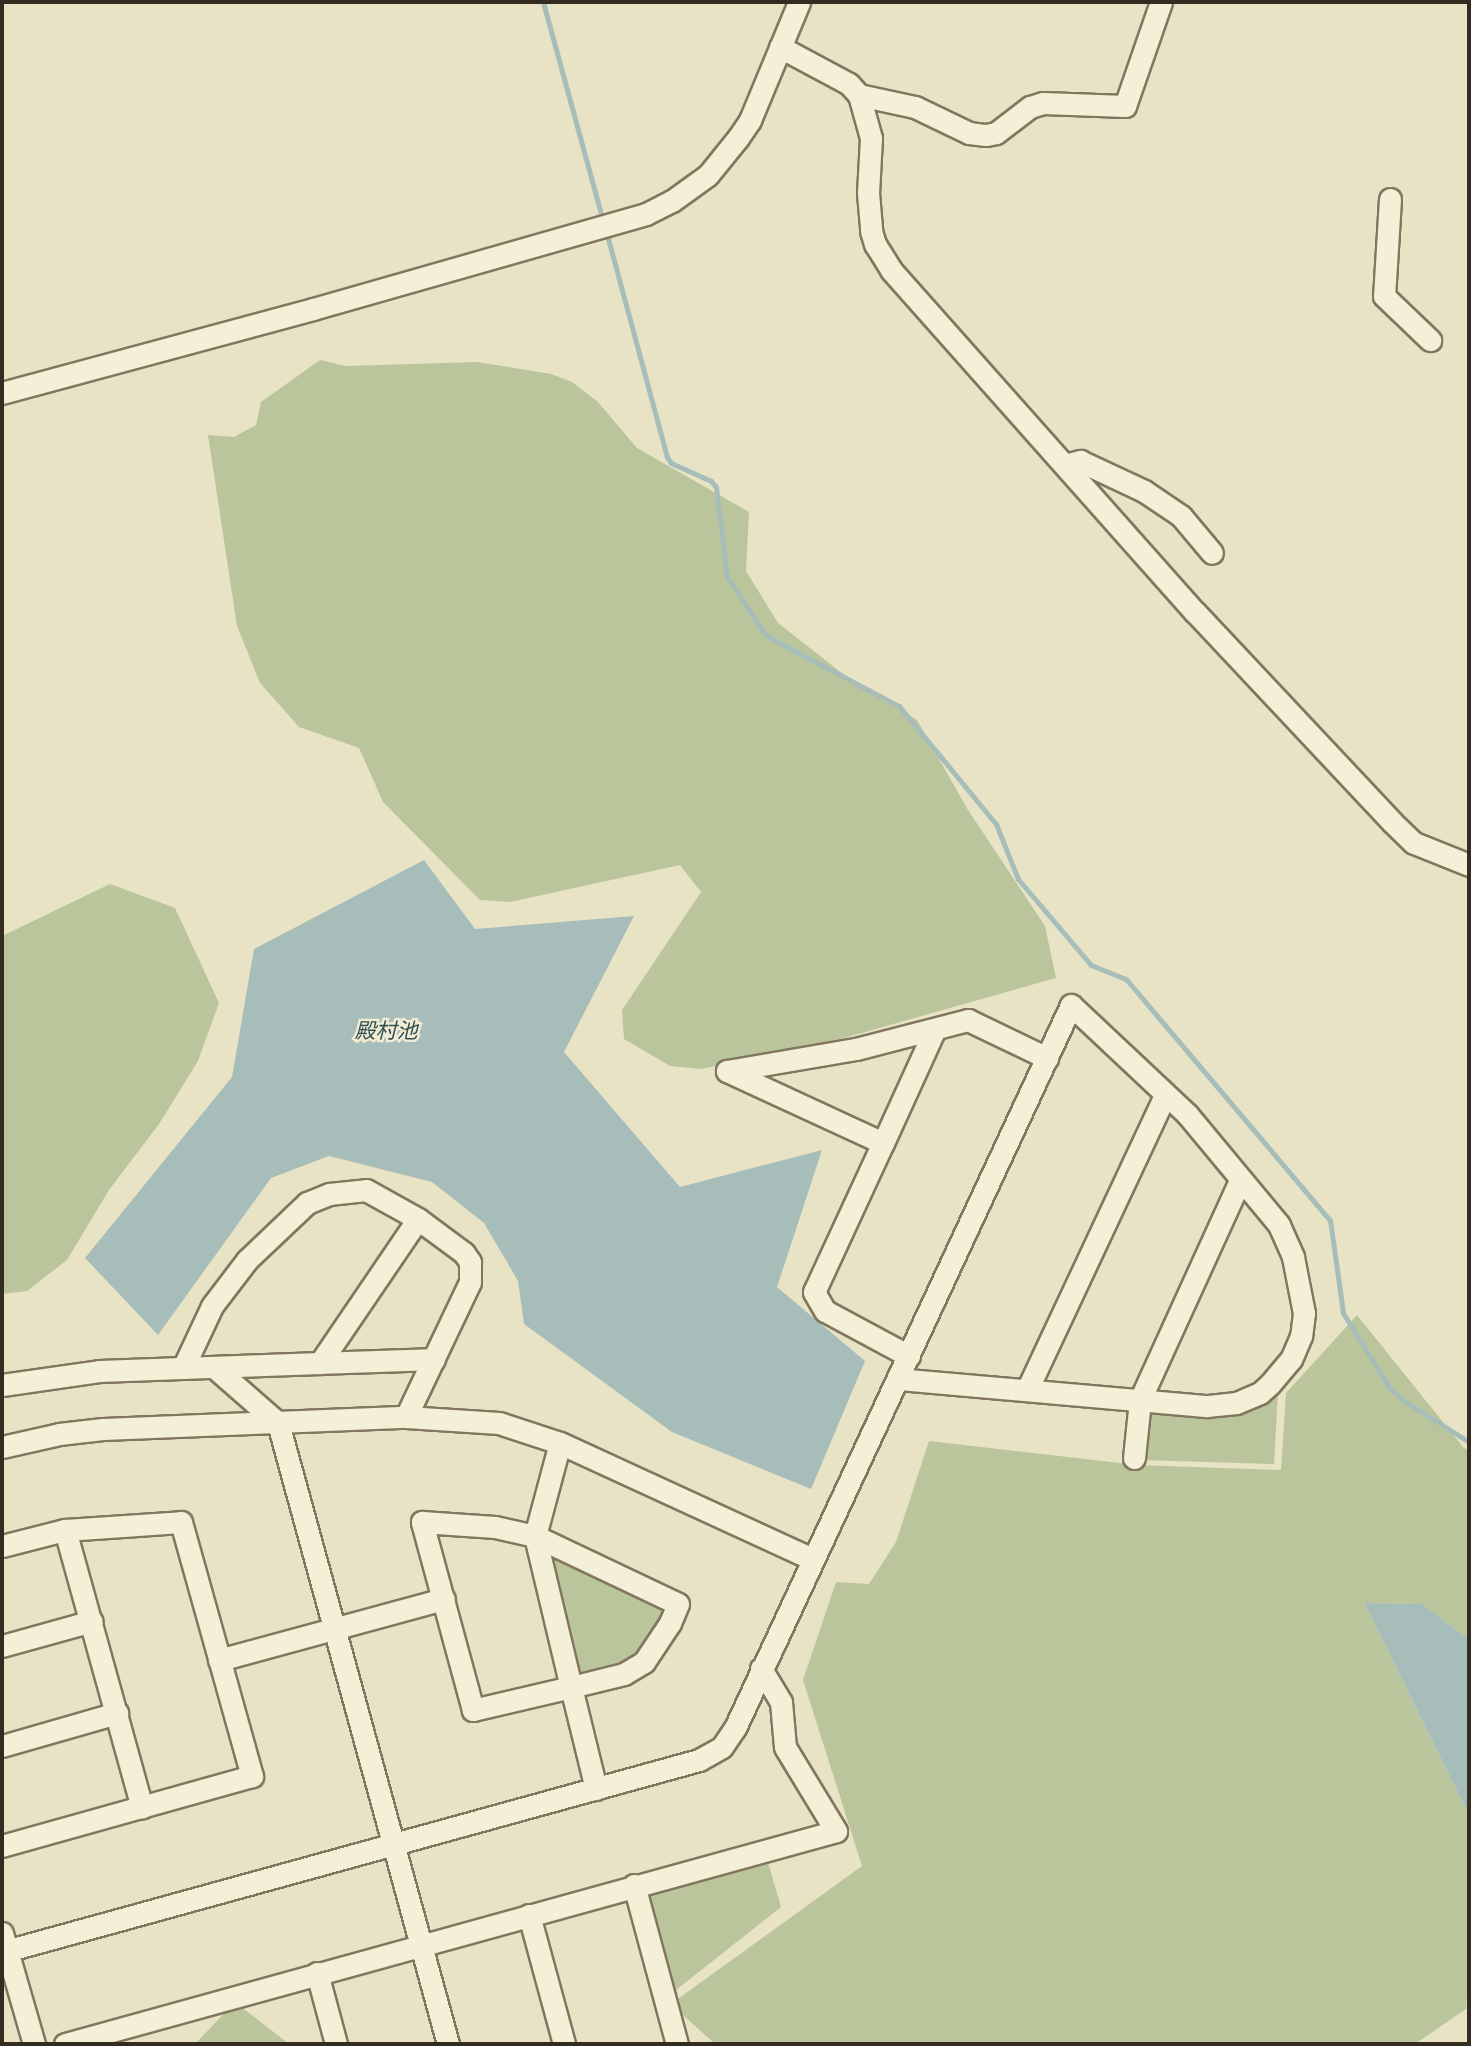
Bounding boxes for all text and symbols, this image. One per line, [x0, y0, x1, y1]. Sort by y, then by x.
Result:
water label: 殿村池 [355, 1018, 417, 1044]

